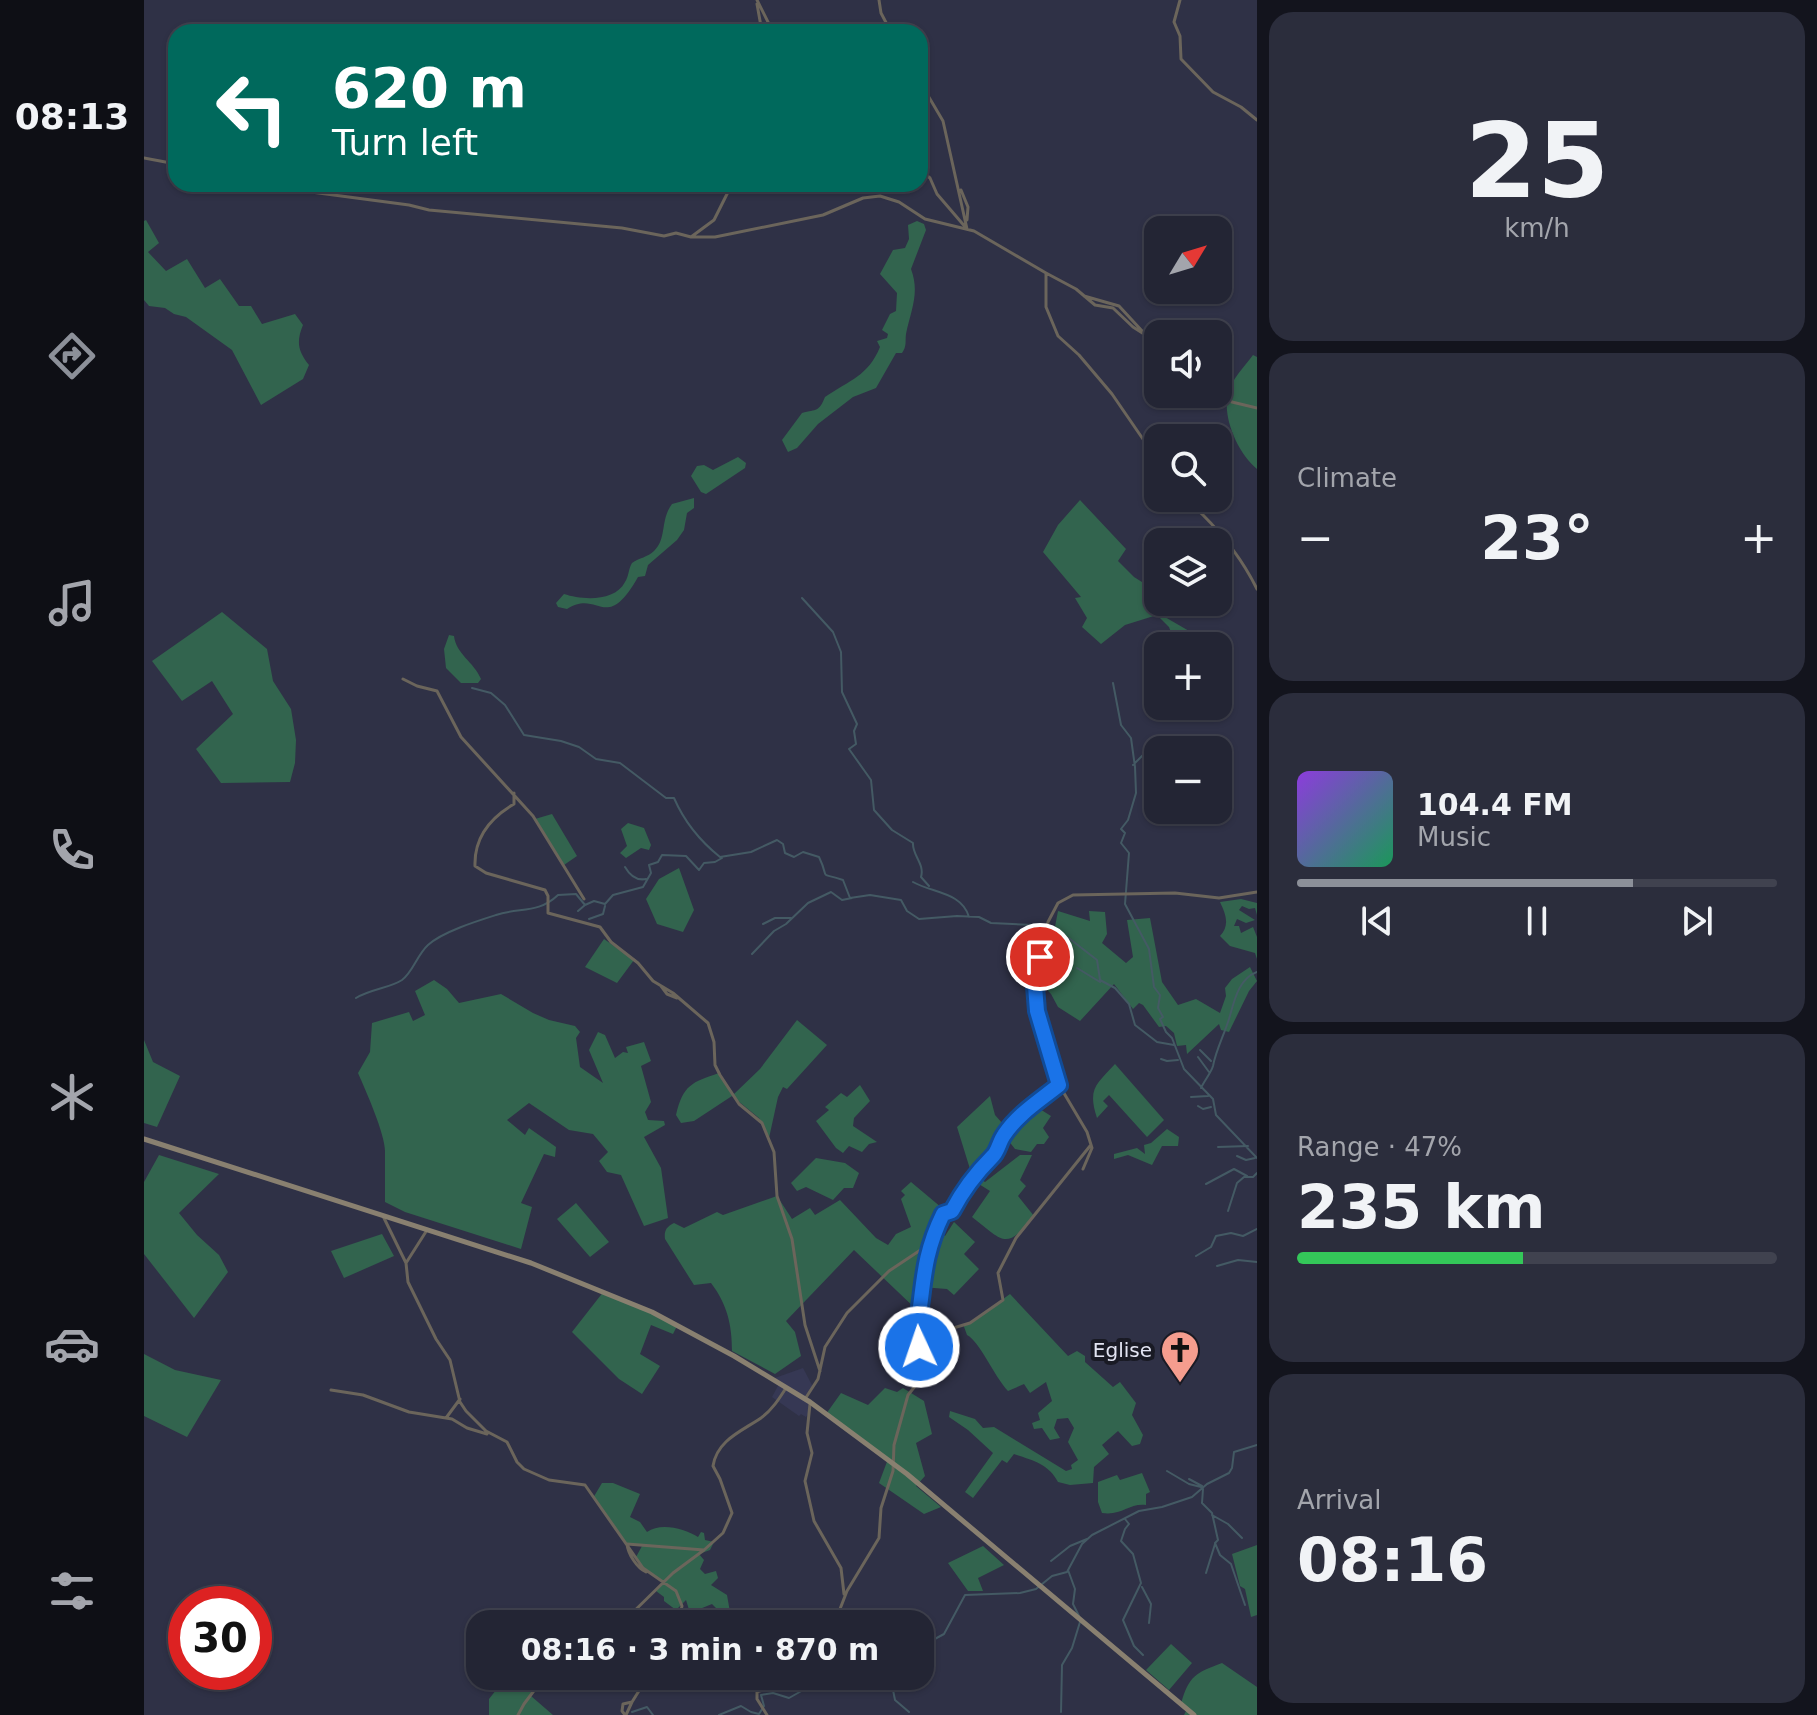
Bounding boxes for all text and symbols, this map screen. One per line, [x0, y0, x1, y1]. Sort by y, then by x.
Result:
text: 620 m [332, 55, 527, 120]
icon: left [200, 56, 304, 160]
text: 08:13 [15, 96, 129, 137]
text: 25 [1465, 100, 1609, 222]
text: Turn left [332, 122, 478, 163]
text: km/h [1504, 213, 1570, 243]
north arrow [1144, 216, 1232, 304]
map controls [1144, 216, 1232, 824]
button: sound [1144, 320, 1232, 408]
icon: directions [44, 328, 100, 384]
button: search [1144, 424, 1232, 512]
text: Climate [1297, 463, 1397, 493]
text: 23° [1480, 503, 1594, 573]
text: − [1297, 512, 1334, 563]
text: + [1740, 512, 1777, 563]
button: layers [1144, 528, 1232, 616]
icon: music [44, 575, 100, 631]
button: + [1144, 632, 1232, 720]
button: − [1144, 736, 1232, 824]
text: 104.4 FM [1417, 787, 1573, 822]
icon: phone [44, 822, 100, 878]
text: Music [1417, 822, 1491, 852]
icon: previous [1355, 899, 1399, 943]
icon: pause [1515, 899, 1559, 943]
icon: next [1675, 899, 1719, 943]
pin [1006, 923, 1074, 991]
icon: arrive [1018, 935, 1062, 979]
icon: climate [44, 1069, 100, 1125]
text: Range · 47% [1297, 1132, 1462, 1162]
text: 235 km [1297, 1172, 1546, 1242]
position arrow [877, 1305, 961, 1389]
icon: car [44, 1316, 100, 1372]
church icon: Eglise [1159, 1329, 1201, 1384]
place label: Eglise [1093, 1338, 1152, 1362]
text: Arrival [1297, 1485, 1381, 1515]
text: 08:16 [1297, 1525, 1488, 1595]
icon: filters [44, 1563, 100, 1619]
speed limit sign: 30 [168, 1586, 272, 1690]
text: 08:16 · 3 min · 870 m [521, 1632, 879, 1667]

